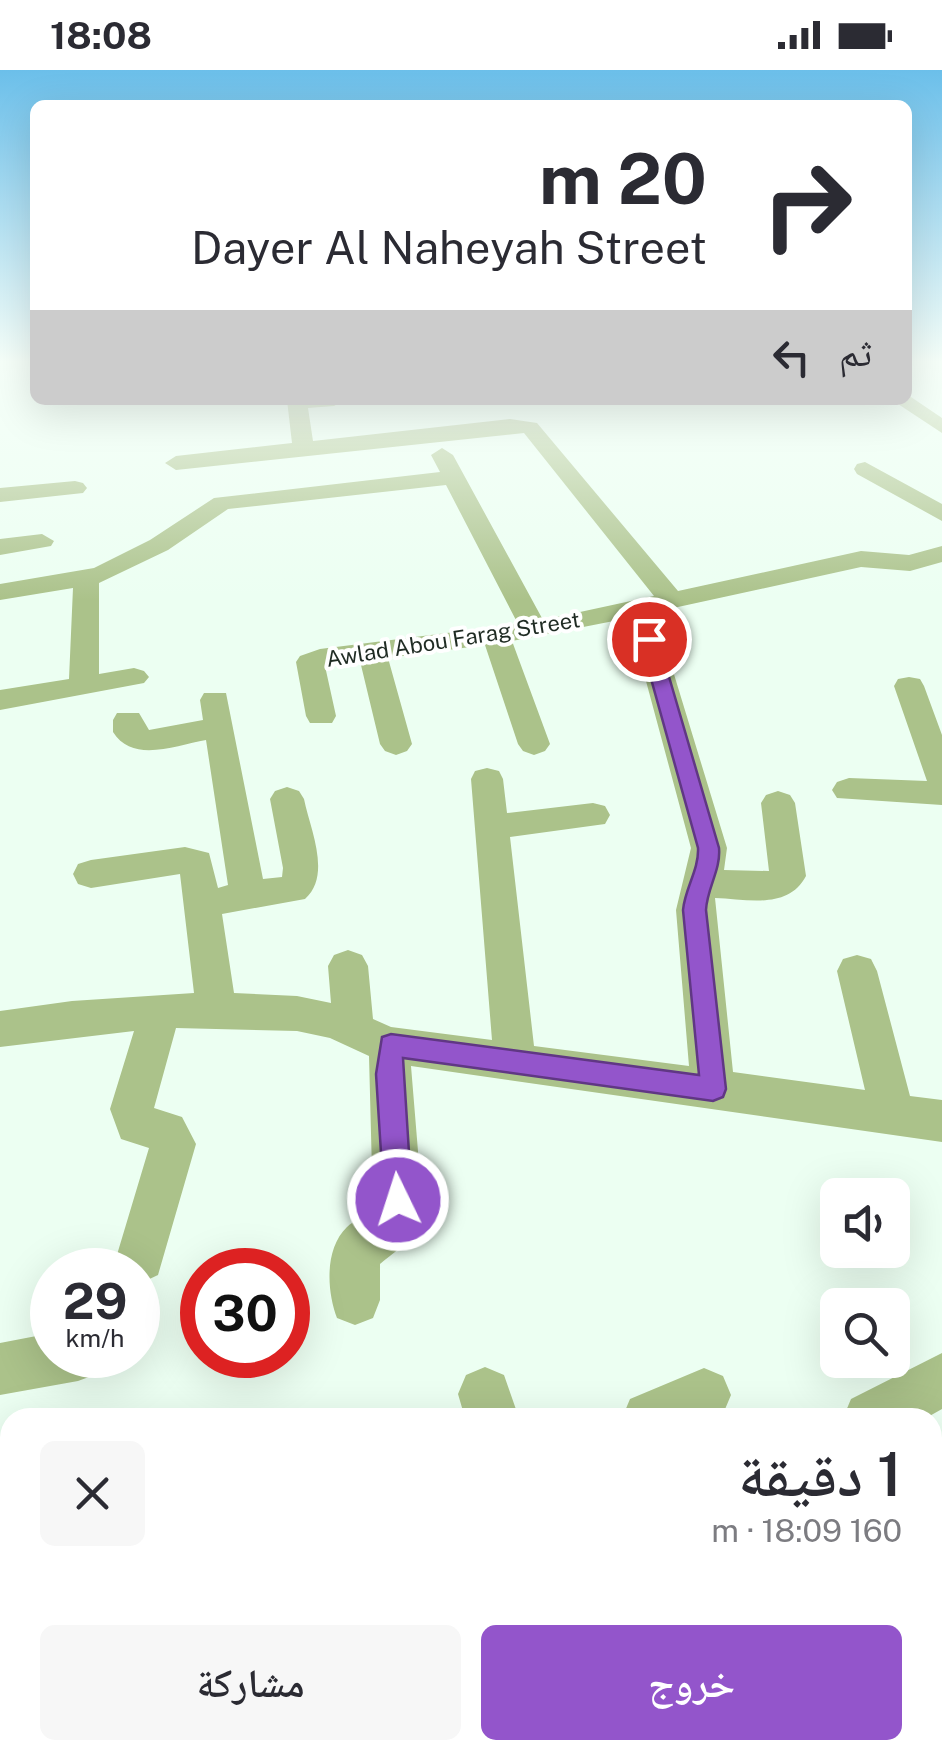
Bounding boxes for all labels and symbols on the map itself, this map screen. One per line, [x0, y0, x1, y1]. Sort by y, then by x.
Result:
pin [607, 597, 692, 682]
street label: Awlad Abou Farag Street [324, 606, 582, 672]
position arrow [346, 1148, 450, 1252]
speed limit sign: 30 [180, 1248, 310, 1378]

